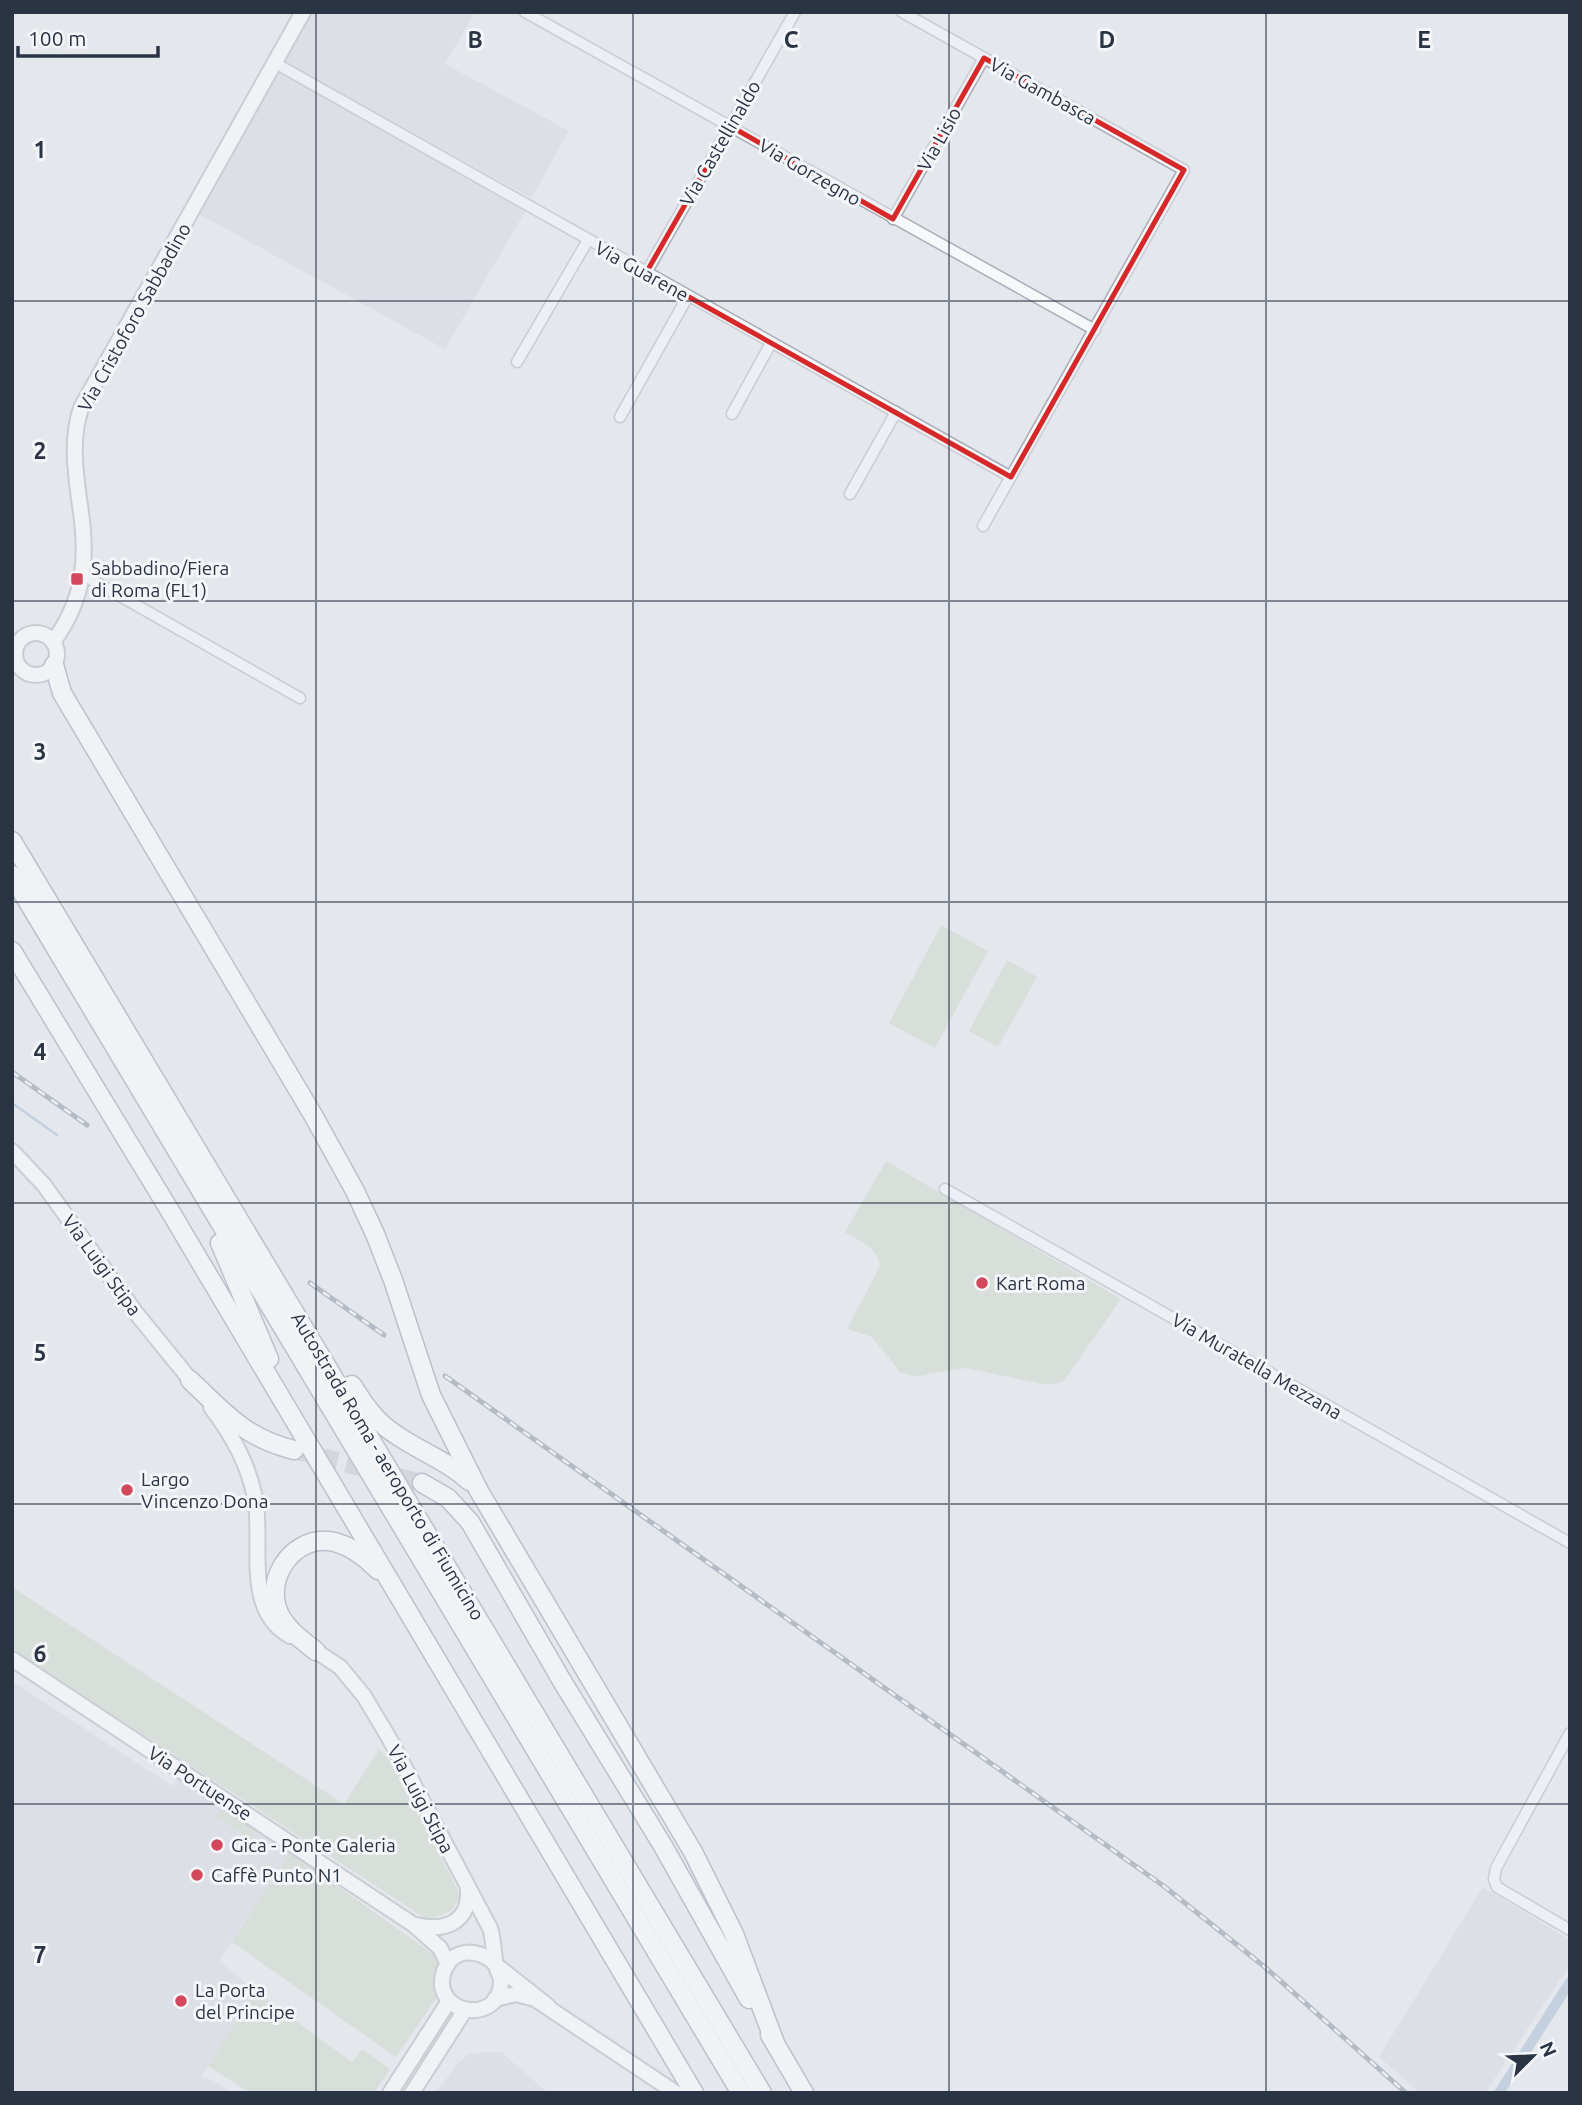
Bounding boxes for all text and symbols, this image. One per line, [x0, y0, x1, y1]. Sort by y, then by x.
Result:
scale bar [18, 14, 158, 58]
text: 100 m [28, 26, 86, 50]
text: B [467, 27, 483, 52]
text: C [784, 27, 799, 52]
text: D [1099, 27, 1115, 52]
text: E [1417, 27, 1431, 52]
street label: Via Gambasca [986, 53, 1100, 129]
street label: Via Castellinaldo [675, 76, 765, 210]
street label: Via Lisio [912, 103, 966, 175]
street label: Via Gorzegno [755, 134, 865, 210]
text: 1 [34, 137, 46, 162]
street label: Via Cristoforo Sabbadino [73, 219, 195, 415]
street label: Via Guarene [591, 236, 693, 306]
text: 2 [34, 438, 46, 463]
place label: Sabbadino/Fiera di Roma (FL1) [91, 557, 229, 601]
marker: Sabbadino/Fiera di Roma (FL1) [69, 571, 85, 587]
text: 3 [34, 739, 46, 764]
text: 4 [34, 1039, 47, 1064]
street label: Via Luigi Stipa [58, 1210, 146, 1320]
place label: Kart Roma [996, 1272, 1085, 1294]
marker: Kart Roma [974, 1275, 990, 1291]
street label: Autostrada Roma - aeroporto di Fiumicino [287, 1308, 489, 1624]
street label: Via Muratella Mezzana [1168, 1308, 1346, 1424]
text: 5 [34, 1340, 46, 1365]
place label: Largo Vincenzo Dona [141, 1468, 268, 1512]
marker: Largo Vincenzo Dona [119, 1482, 135, 1498]
text: 6 [34, 1641, 47, 1666]
street label: Via Portuense [144, 1741, 256, 1825]
street label: Via Luigi Stipa [383, 1741, 459, 1857]
place label: Gica - Ponte Galeria [231, 1834, 396, 1856]
marker: Gica - Ponte Galeria [209, 1837, 225, 1853]
place label: Caffè Punto N1 [211, 1864, 342, 1886]
marker: Caffè Punto N1 [189, 1867, 205, 1883]
text: 7 [34, 1942, 46, 1967]
place label: La Porta del Principe [195, 1979, 295, 2023]
marker: La Porta del Principe [173, 1993, 189, 2009]
north arrow [1498, 2021, 1568, 2091]
text: N [1536, 2038, 1561, 2060]

